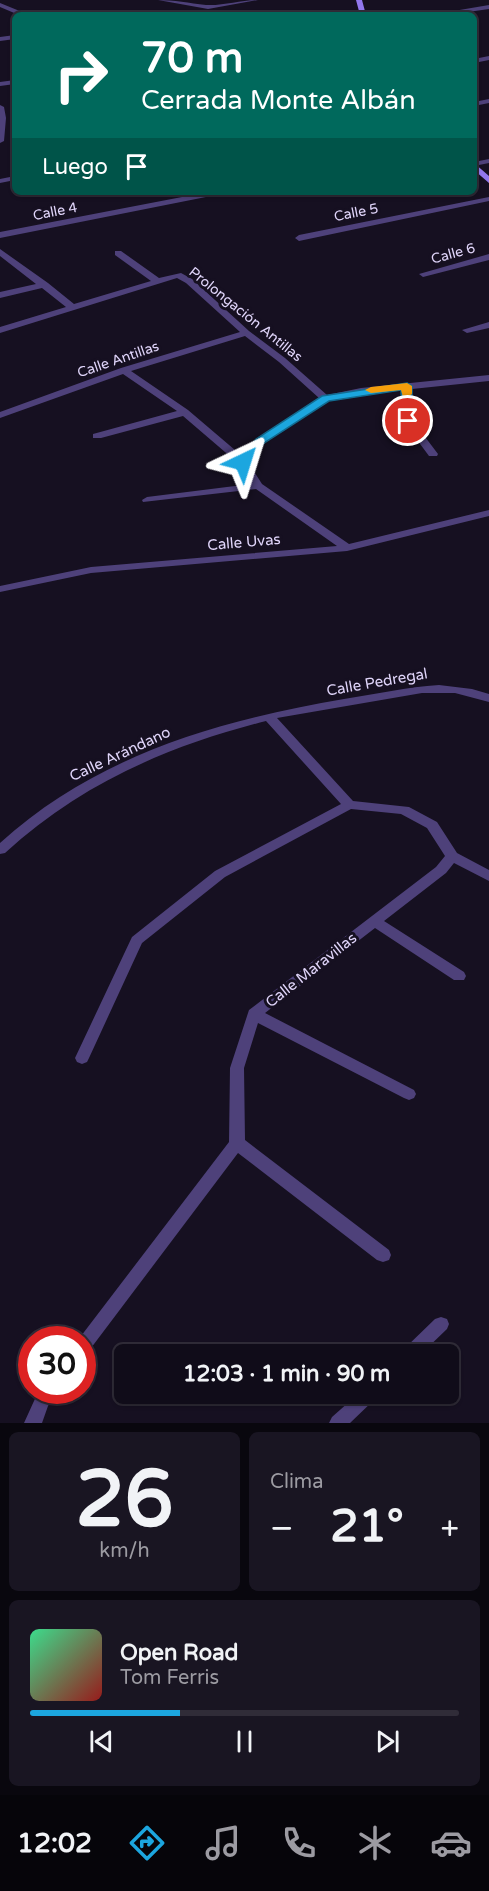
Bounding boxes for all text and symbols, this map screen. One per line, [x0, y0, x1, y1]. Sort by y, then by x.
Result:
text: 70 m [141, 33, 243, 84]
icon: right [42, 36, 120, 114]
text: Cerrada Monte Albán [141, 84, 416, 117]
icon: arrive [120, 150, 153, 183]
text: Luego [42, 154, 108, 180]
street label: Calle 4 [31, 199, 79, 224]
street label: Calle 5 [332, 200, 380, 225]
street label: Calle 6 [429, 239, 477, 268]
street label: Prolongación Antillas [186, 263, 306, 366]
street label: Calle Antillas [75, 337, 161, 381]
pin [382, 395, 433, 446]
icon: arrive [391, 404, 424, 437]
position arrow [211, 430, 275, 494]
street label: Calle Uvas [207, 530, 281, 554]
street label: Calle Pedregal [325, 664, 429, 700]
street label: Calle Arándano [67, 723, 173, 785]
street label: Calle Maravillas [262, 929, 360, 1011]
speed limit sign: 30 [18, 1326, 96, 1404]
text: 12:03 · 1 min · 90 m [183, 1361, 390, 1387]
text: 26 [76, 1453, 173, 1547]
text: Clima [270, 1470, 323, 1494]
text: 21° [330, 1500, 404, 1554]
text: − [270, 1509, 294, 1548]
text: + [440, 1509, 459, 1548]
text: km/h [99, 1539, 150, 1563]
text: Open Road [120, 1640, 238, 1666]
text: Tom Ferris [120, 1666, 219, 1690]
icon: previous [85, 1725, 118, 1758]
icon: pause [228, 1725, 261, 1758]
icon: next [371, 1725, 404, 1758]
icon: directions [126, 1822, 168, 1864]
icon: music [202, 1822, 244, 1864]
icon: phone [278, 1822, 320, 1864]
icon: climate [354, 1822, 396, 1864]
icon: car [430, 1822, 472, 1864]
text: 12:02 [17, 1827, 92, 1860]

